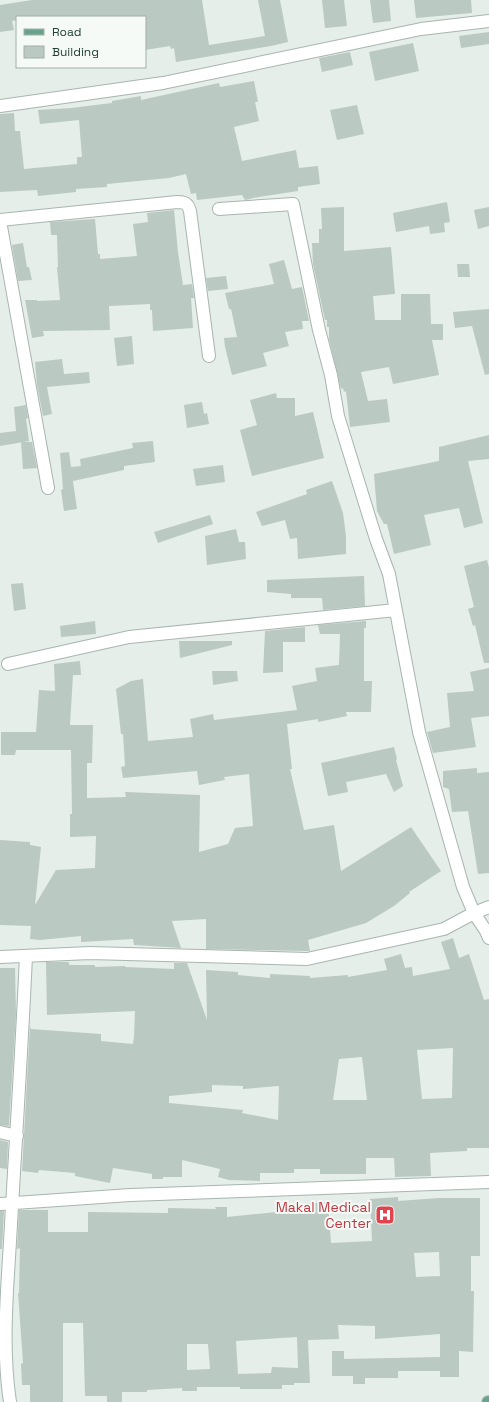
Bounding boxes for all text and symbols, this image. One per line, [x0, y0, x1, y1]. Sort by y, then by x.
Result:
legend [16, 16, 146, 68]
text: Road [52, 24, 81, 40]
text: Building [52, 44, 99, 60]
place label: Makal Medical Center [276, 1198, 371, 1232]
hospital icon: Makal Medical Center [374, 1204, 396, 1226]

